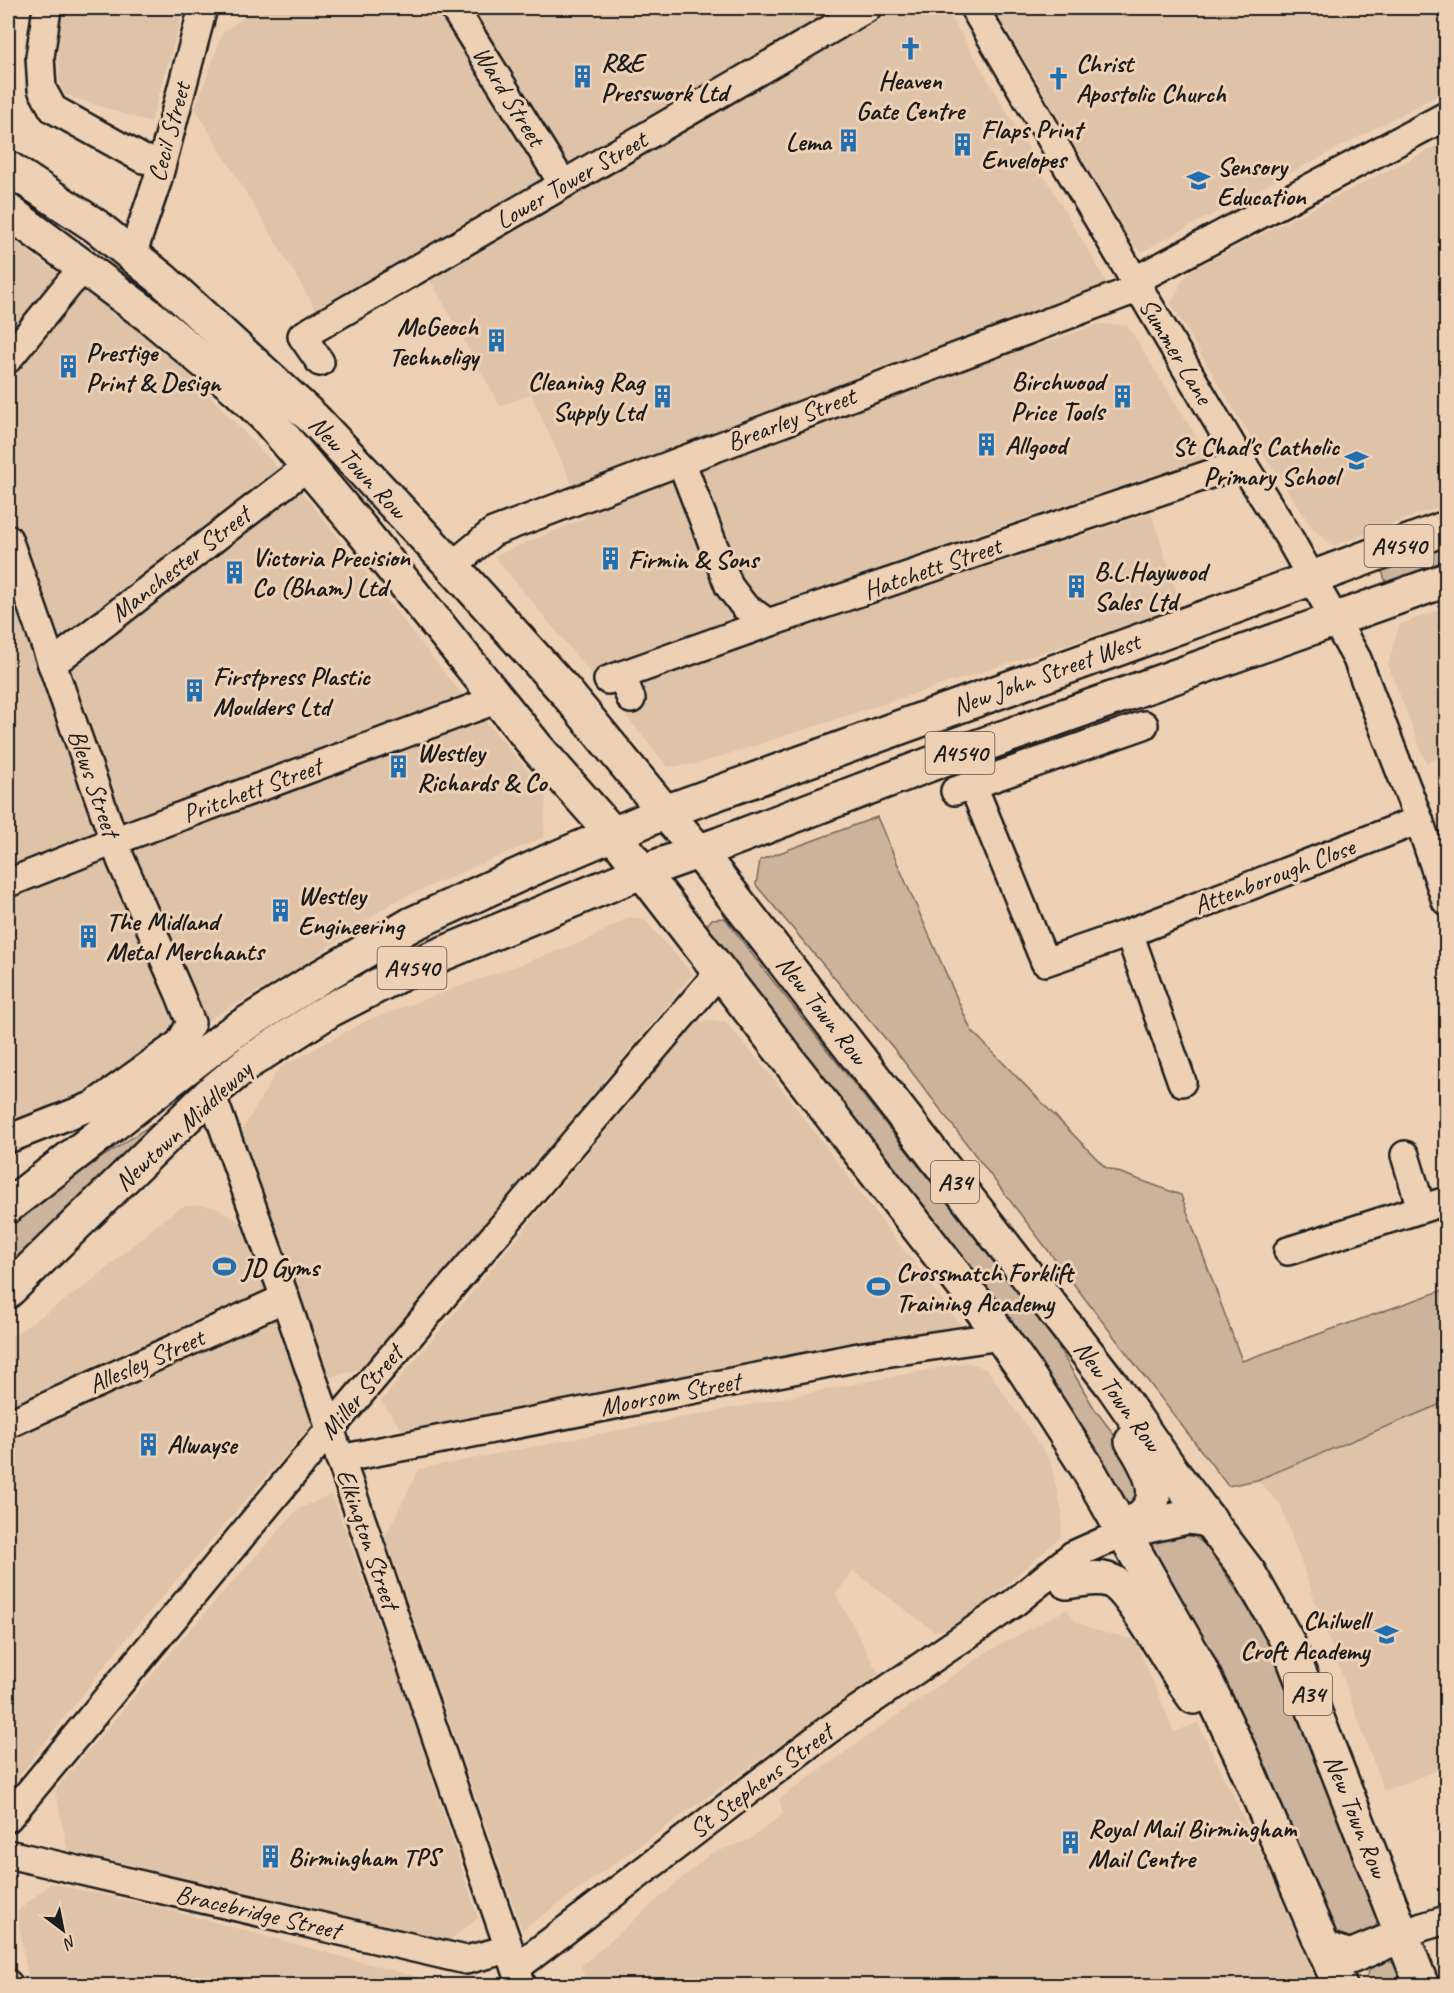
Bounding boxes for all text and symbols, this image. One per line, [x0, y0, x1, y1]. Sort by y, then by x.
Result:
church icon: Heaven Gate Centre [897, 36, 923, 62]
street label: Ward Street [465, 40, 554, 154]
place label: R&E Presswork Ltd [601, 46, 732, 109]
place label: Christ Apostolic Church [1076, 47, 1227, 110]
building icon: R&E Presswork Ltd [570, 64, 596, 90]
place label: Heaven Gate Centre [856, 64, 966, 127]
church icon: Christ Apostolic Church [1045, 65, 1071, 91]
street label: Cecil Street [140, 76, 199, 185]
place label: Flaps Print Envelopes [981, 113, 1086, 176]
street label: Lower Tower Street [489, 122, 655, 237]
place label: Lema [786, 125, 833, 158]
building icon: Lema [836, 128, 862, 154]
building icon: Flaps Print Envelopes [950, 131, 976, 157]
place label: Sensory Education [1217, 150, 1307, 213]
school or university icon: Sensory Education [1186, 168, 1212, 194]
street label: Summer Lane [1131, 292, 1222, 412]
place label: McGeoch Technoligy [389, 310, 481, 373]
building icon: McGeoch Technoligy [483, 328, 509, 354]
place label: Prestige Print & Design [86, 336, 222, 399]
building icon: Prestige Print & Design [55, 354, 81, 380]
place label: Cleaning Rag Supply Ltd [528, 365, 649, 428]
place label: Birchwood Price Tools [1011, 365, 1109, 428]
street label: Brearley Street [722, 379, 862, 459]
building icon: Cleaning Rag Supply Ltd [649, 383, 675, 409]
building icon: Birchwood Price Tools [1109, 383, 1135, 409]
street label: New Town Row [302, 408, 416, 528]
place label: Allgood [1005, 429, 1071, 462]
place label: St Chad's Catholic Primary School [1172, 430, 1344, 493]
building icon: Allgood [974, 432, 1000, 458]
school or university icon: St Chad's Catholic Primary School [1344, 448, 1370, 474]
street label: Manchester Street [103, 497, 260, 629]
road number: A4540 [1364, 525, 1434, 567]
street label: Hatchett Street [859, 528, 1008, 607]
place label: Victoria Precision Co (Bham) Ltd [252, 541, 411, 604]
place label: Firmin & Sons [628, 543, 761, 576]
building icon: Firmin & Sons [597, 546, 623, 572]
place label: B.L.Haywood Sales Ltd [1094, 555, 1211, 618]
building icon: Victoria Precision Co (Bham) Ltd [221, 559, 247, 585]
building icon: B.L.Haywood Sales Ltd [1063, 573, 1089, 599]
street label: New John Street West [948, 624, 1147, 723]
place label: Firstpress Plastic Moulders Ltd [213, 660, 372, 723]
building icon: Firstpress Plastic Moulders Ltd [182, 678, 208, 704]
street label: Blews Street [60, 725, 129, 844]
road number: A4540 [926, 732, 994, 774]
place label: Westley Richards & Co [417, 736, 548, 799]
street label: Pritchett Street [178, 748, 329, 830]
building icon: Westley Richards & Co [386, 754, 412, 780]
street label: Attenborough Close [1189, 830, 1361, 922]
place label: Westley Engineering [298, 879, 406, 942]
building icon: Westley Engineering [267, 897, 293, 923]
place label: The Midland Metal Merchants [106, 905, 266, 968]
building icon: The Midland Metal Merchants [75, 923, 101, 949]
road number: A4540 [378, 947, 446, 989]
street label: New Town Row [769, 949, 877, 1073]
street label: Newtown Middleway [107, 1052, 260, 1198]
road number: A34 [931, 1161, 979, 1203]
place label: JD Gyms [240, 1251, 322, 1284]
sports icon: JD Gyms [211, 1254, 237, 1280]
place label: Crossmatch Forklift Training Academy [896, 1256, 1076, 1319]
sports icon: Crossmatch Forklift Training Academy [865, 1274, 891, 1300]
street label: Allesley Street [83, 1320, 211, 1401]
street label: New Town Row [1067, 1334, 1171, 1460]
street label: Miller Street [312, 1335, 412, 1446]
street label: Moorsom Street [597, 1364, 746, 1424]
place label: Alwayse [167, 1428, 239, 1461]
building icon: Alwayse [136, 1431, 162, 1457]
street label: Elkington Street [329, 1465, 408, 1617]
place label: Chilwell Croft Academy [1240, 1604, 1373, 1667]
school or university icon: Chilwell Croft Academy [1374, 1622, 1400, 1648]
road number: A34 [1284, 1673, 1332, 1715]
street label: St Stephens Street [683, 1714, 842, 1846]
street label: New Town Row [1316, 1750, 1397, 1885]
place label: Royal Mail Birmingham Mail Centre [1088, 1812, 1297, 1875]
building icon: Royal Mail Birmingham Mail Centre [1057, 1830, 1083, 1856]
place label: Birmingham TPS [288, 1841, 443, 1874]
building icon: Birmingham TPS [257, 1844, 283, 1870]
street label: Bracebridge Street [172, 1877, 347, 1948]
north arrow [33, 1900, 93, 1960]
text: N [58, 1931, 80, 1955]

